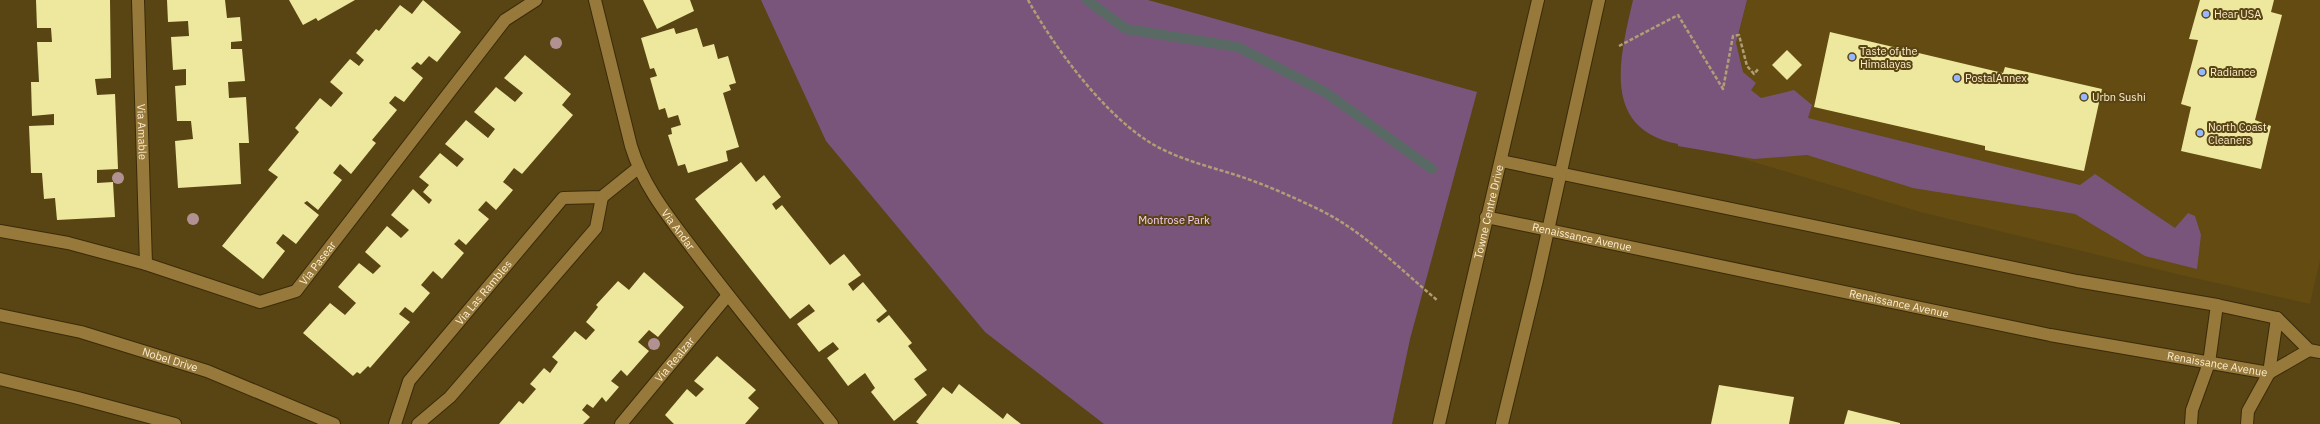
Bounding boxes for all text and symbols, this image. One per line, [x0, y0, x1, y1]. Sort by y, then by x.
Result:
place label: Hear USA [2214, 7, 2261, 21]
marker: Hear USA [2201, 9, 2211, 19]
place label: Taste of the Himalayas [1860, 44, 1918, 71]
marker: Taste of the Himalayas [1847, 52, 1857, 62]
place label: Radiance [2210, 65, 2256, 79]
marker: Radiance [2197, 67, 2207, 77]
place label: PostalAnnex [1965, 71, 2027, 85]
marker: PostalAnnex [1952, 73, 1962, 83]
place label: Urbn Sushi [2092, 90, 2146, 104]
marker: Urbn Sushi [2079, 92, 2089, 102]
street label: Via Amable [134, 104, 150, 160]
place label: North Coast Cleaners [2208, 120, 2267, 147]
marker: North Coast Cleaners [2195, 128, 2205, 138]
street label: Towne Centre Drive [1471, 163, 1506, 260]
street label: Via Andar [658, 206, 698, 253]
park label: Montrose Park [1138, 213, 1210, 227]
street label: Renaissance Avenue [1531, 220, 1633, 254]
street label: Via Pasear [296, 238, 339, 288]
street label: Via Las Rambles [452, 257, 515, 328]
street label: Renaissance Avenue [1848, 286, 1950, 321]
street label: Via Realzar [652, 334, 697, 385]
street label: Nobel Drive [141, 344, 200, 375]
street label: Renaissance Avenue [2166, 348, 2268, 380]

